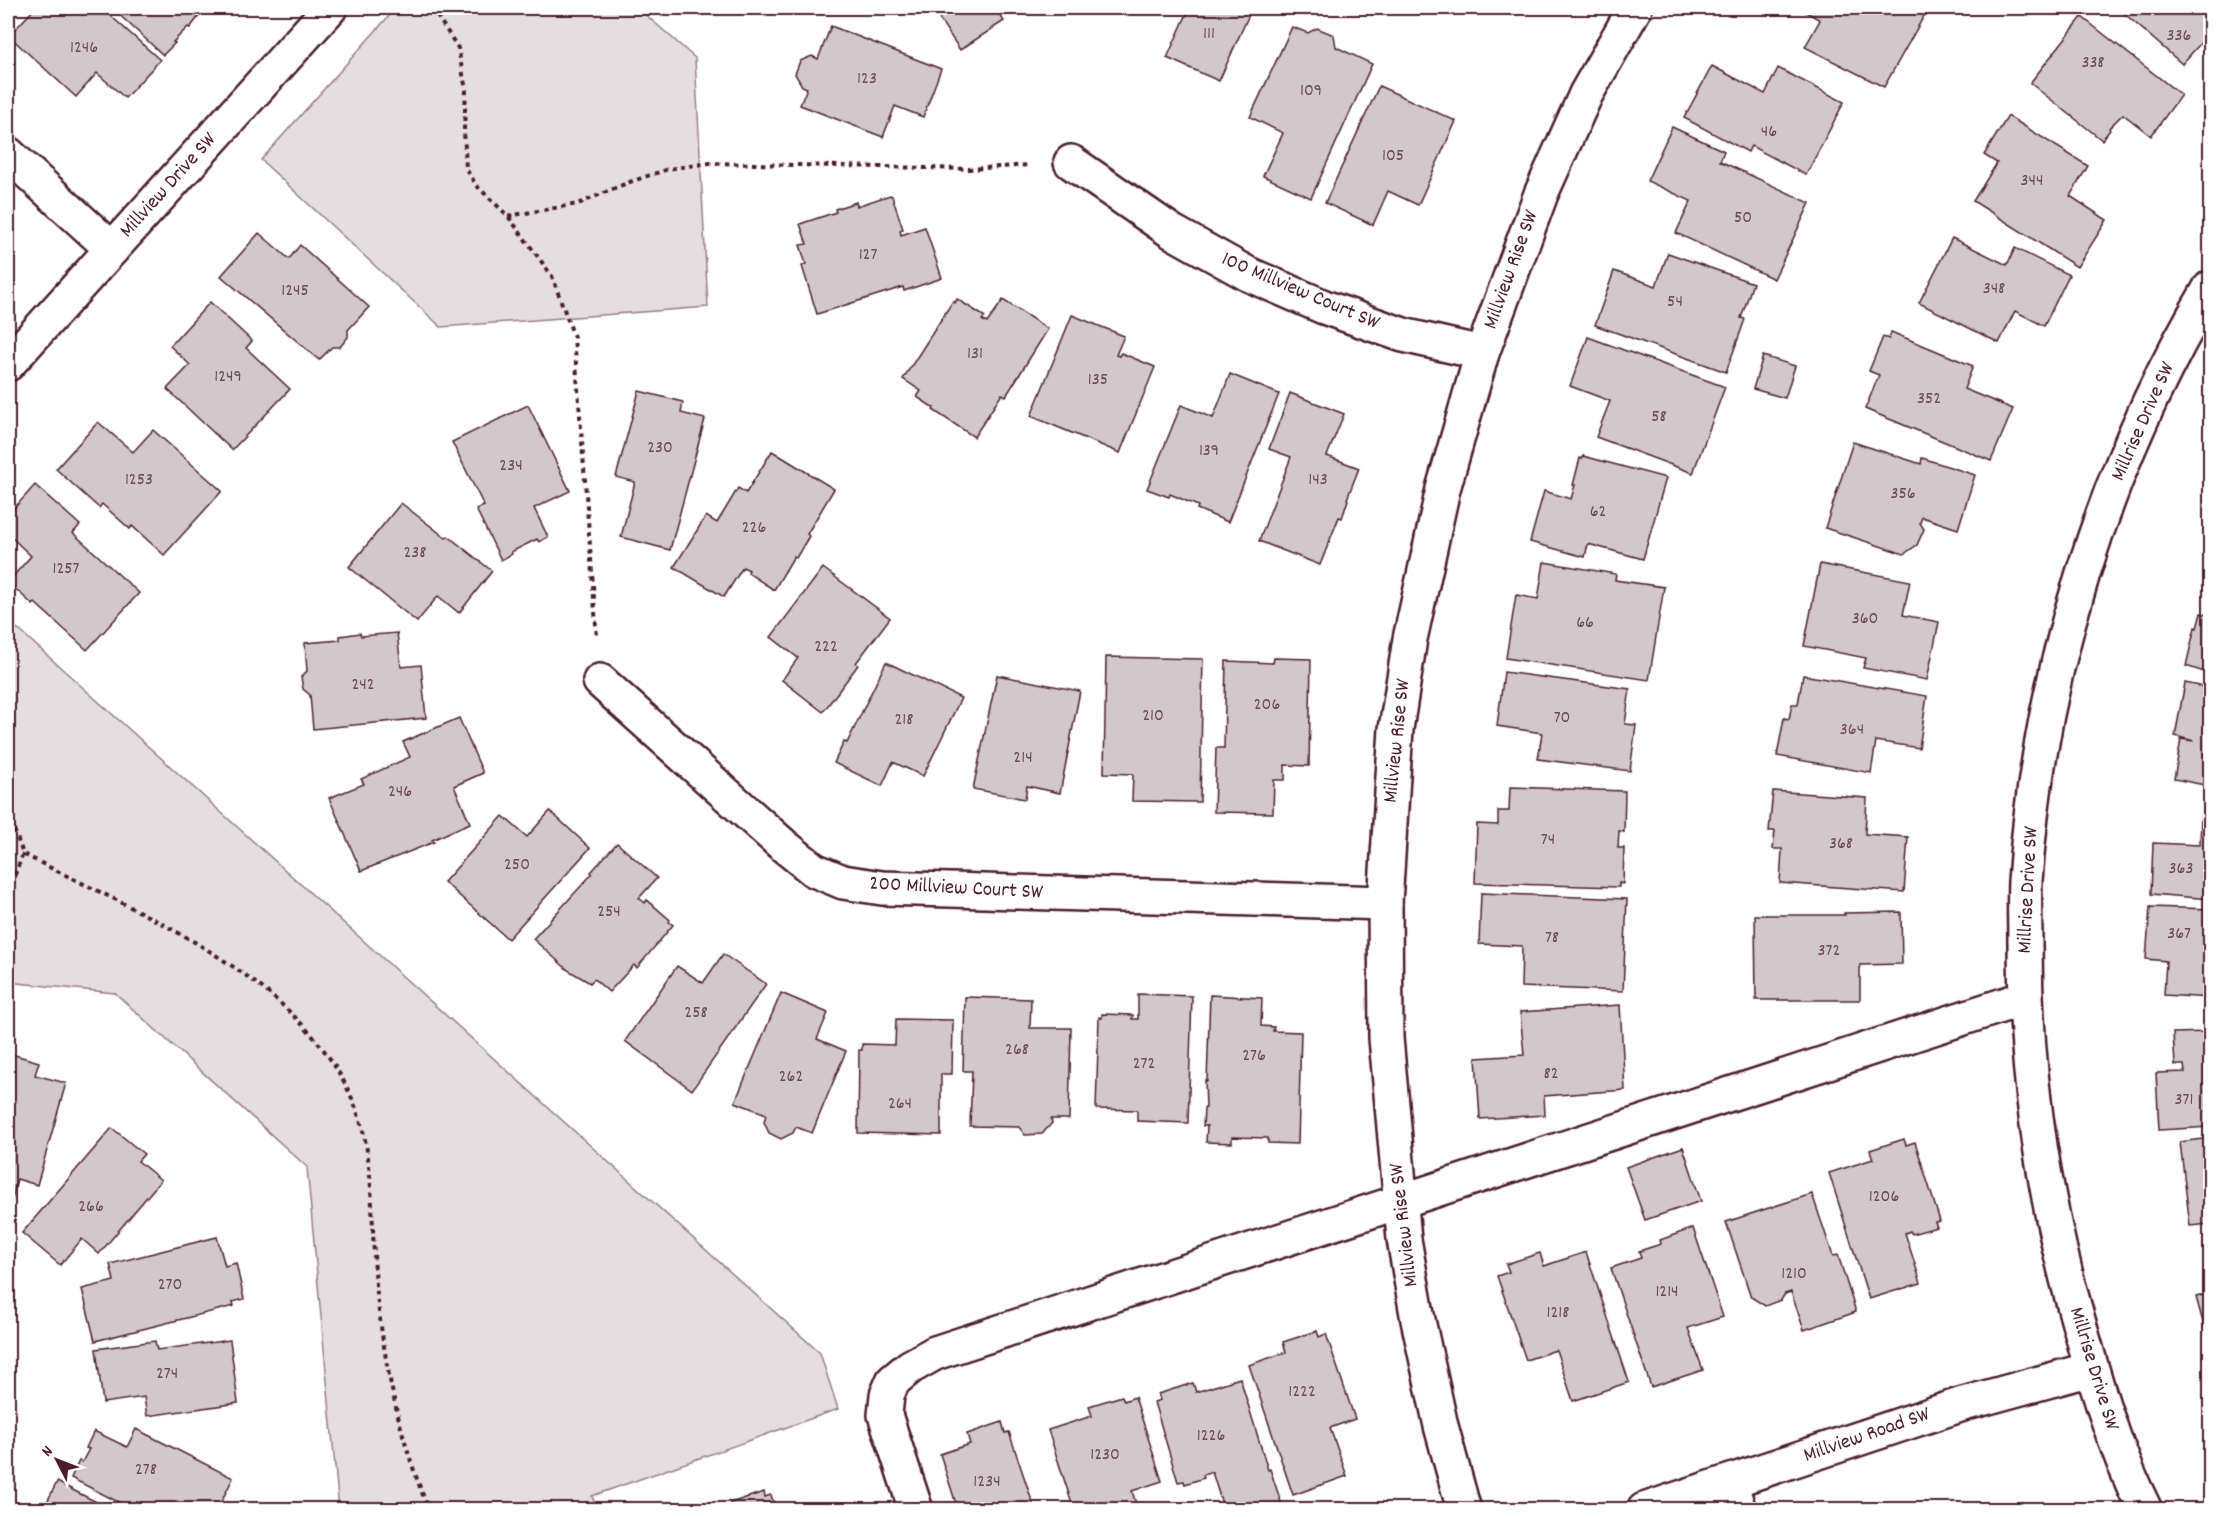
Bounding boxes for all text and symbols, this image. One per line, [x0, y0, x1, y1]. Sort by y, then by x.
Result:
house number: 111 [1203, 22, 1215, 47]
house number: 336 [2167, 24, 2191, 49]
house number: 1246 [70, 36, 98, 61]
house number: 338 [2081, 51, 2105, 76]
house number: 123 [857, 67, 877, 92]
house number: 109 [1300, 79, 1322, 104]
house number: 46 [1761, 120, 1777, 145]
street label: Millview Drive SW [113, 126, 225, 245]
house number: 105 [1382, 144, 1404, 169]
house number: 344 [2021, 169, 2043, 194]
street label: Millview Rise SW [1477, 205, 1548, 334]
house number: 50 [1734, 206, 1752, 231]
house number: 127 [859, 243, 877, 268]
street label: 100 Millview Court SW [1216, 245, 1385, 339]
house number: 348 [1983, 277, 2005, 302]
house number: 1245 [281, 279, 309, 304]
house number: 54 [1667, 290, 1683, 315]
house number: 131 [967, 342, 983, 367]
street label: Millrise Drive SW [2104, 357, 2184, 486]
house number: 1249 [214, 365, 242, 390]
house number: 135 [1088, 368, 1108, 393]
house number: 352 [1917, 387, 1941, 412]
house number: 58 [1651, 405, 1667, 430]
house number: 230 [647, 436, 673, 461]
house number: 139 [1199, 439, 1219, 464]
house number: 234 [499, 454, 523, 479]
house number: 1253 [125, 468, 153, 493]
house number: 143 [1308, 468, 1328, 493]
house number: 356 [1890, 482, 1916, 507]
house number: 62 [1590, 500, 1606, 525]
house number: 226 [742, 516, 766, 541]
house number: 238 [403, 541, 427, 566]
house number: 1257 [52, 557, 80, 582]
house number: 360 [1852, 607, 1878, 632]
house number: 66 [1576, 611, 1594, 636]
house number: 222 [814, 635, 838, 660]
house number: 242 [351, 673, 375, 698]
street label: Millview Rise SW [1377, 677, 1420, 805]
house number: 206 [1254, 693, 1280, 718]
house number: 210 [1142, 704, 1164, 729]
house number: 70 [1554, 706, 1570, 731]
house number: 218 [894, 708, 914, 733]
house number: 364 [1840, 718, 1864, 743]
house number: 214 [1013, 746, 1033, 771]
house number: 246 [388, 780, 412, 805]
street label: Millrise Drive SW [2011, 825, 2047, 954]
house number: 74 [1541, 828, 1555, 853]
house number: 368 [1829, 832, 1853, 857]
house number: 250 [504, 853, 530, 878]
house number: 363 [2169, 857, 2193, 882]
street label: 200 Millview Court SW [869, 869, 1044, 909]
house number: 254 [597, 900, 621, 925]
house number: 367 [2167, 922, 2191, 947]
house number: 78 [1545, 926, 1559, 951]
house number: 372 [1818, 939, 1840, 964]
house number: 258 [684, 1001, 708, 1026]
house number: 268 [1005, 1038, 1029, 1063]
house number: 276 [1242, 1044, 1266, 1069]
house number: 272 [1133, 1052, 1155, 1077]
house number: 82 [1543, 1062, 1559, 1087]
house number: 262 [779, 1065, 803, 1090]
house number: 371 [2175, 1088, 2193, 1113]
house number: 264 [888, 1092, 912, 1117]
street label: Millview Rise SW [1382, 1160, 1427, 1289]
house number: 1206 [1869, 1185, 1899, 1210]
house number: 266 [78, 1195, 104, 1220]
house number: 1210 [1781, 1262, 1807, 1287]
house number: 270 [158, 1273, 182, 1298]
house number: 1214 [1655, 1280, 1679, 1305]
house number: 1218 [1547, 1301, 1569, 1326]
street label: Millrise Drive SW [2060, 1304, 2126, 1435]
house number: 274 [156, 1362, 178, 1387]
house number: 1222 [1288, 1380, 1316, 1405]
street label: Millview Road SW [1800, 1400, 1935, 1472]
house number: 1226 [1197, 1424, 1225, 1449]
north arrow [27, 1430, 87, 1490]
text: N [37, 1441, 59, 1462]
house number: 1230 [1090, 1443, 1120, 1468]
house number: 278 [135, 1458, 157, 1483]
house number: 1234 [973, 1470, 1001, 1495]

